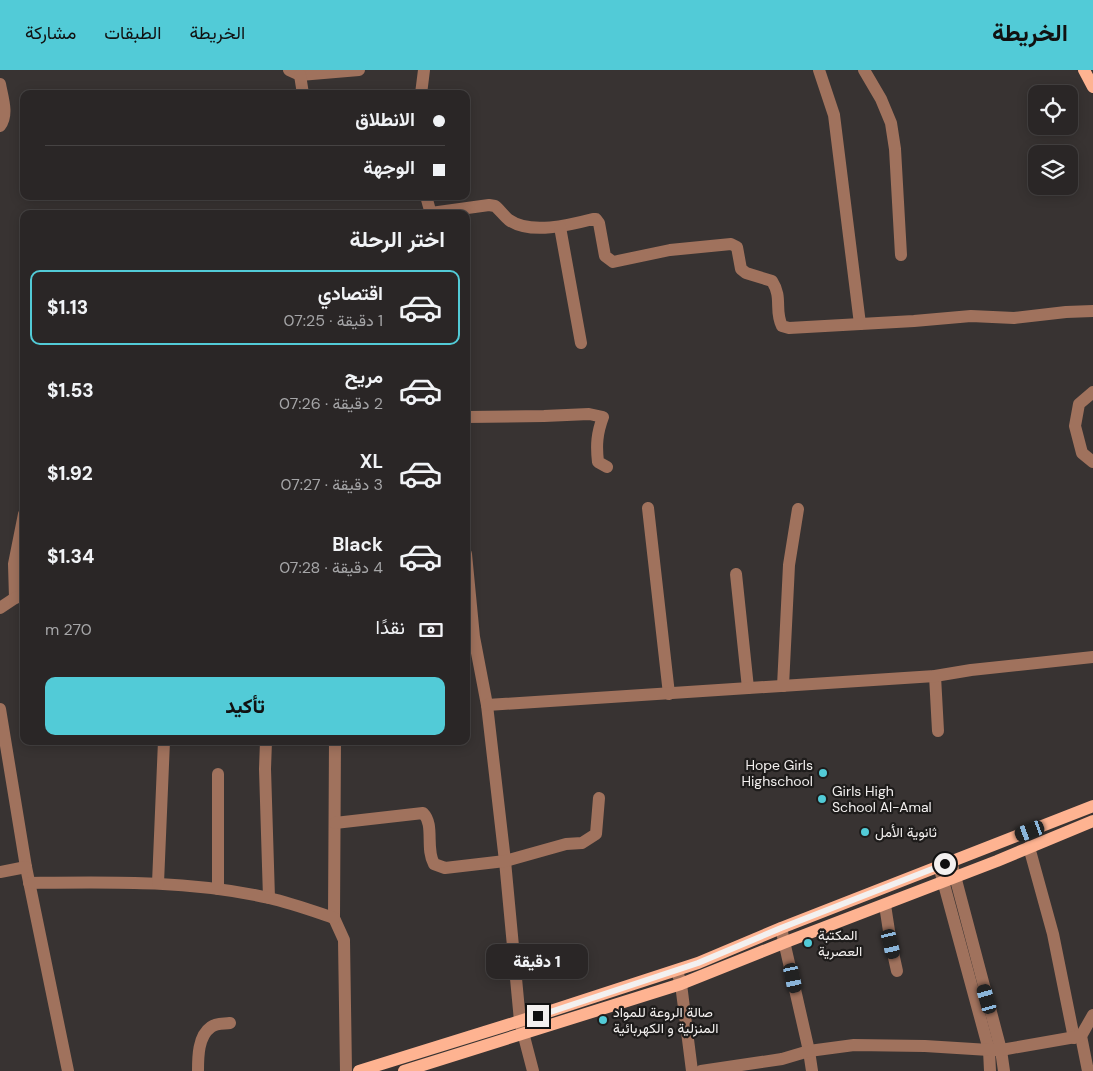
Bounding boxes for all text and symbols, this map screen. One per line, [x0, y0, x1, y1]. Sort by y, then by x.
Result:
text: الخريطة [992, 17, 1068, 48]
text: مشاركة [25, 21, 76, 45]
text: الطبقات [104, 21, 161, 45]
text: الخريطة [189, 21, 245, 45]
map controls [1028, 85, 1078, 195]
button: locate [1028, 85, 1078, 135]
text: الانطلاق [355, 107, 415, 132]
button: layers [1028, 145, 1078, 195]
text: الوجهة [363, 155, 415, 180]
text: اختر الرحلة [350, 225, 445, 254]
text: اقتصادي [318, 281, 383, 306]
icon: car [398, 285, 443, 330]
text: $1.13 [47, 295, 88, 320]
text: 1 دقيقة · 07:25 [284, 310, 383, 331]
text: مريح [345, 364, 383, 389]
icon: car [398, 368, 443, 413]
text: $1.53 [47, 378, 94, 403]
text: 2 دقيقة · 07:26 [279, 393, 383, 414]
text: XL [360, 449, 383, 474]
icon: car [398, 451, 443, 496]
text: $1.92 [47, 461, 93, 486]
text: 3 دقيقة · 07:27 [281, 474, 383, 495]
text: Black [332, 532, 383, 557]
icon: car [398, 534, 443, 579]
text: $1.34 [47, 544, 94, 569]
text: 4 دقيقة · 07:28 [279, 557, 383, 578]
text: نقدًا [376, 615, 405, 640]
icon: cash [417, 616, 445, 644]
text: 270 m [45, 619, 92, 640]
button: تأكيد [45, 677, 445, 735]
place label: Hope Girls Highschool [741, 756, 813, 790]
marker: Hope Girls Highschool [817, 767, 829, 779]
place label: Girls High School Al-Amal [832, 782, 932, 816]
marker: Girls High School Al-Amal [816, 793, 828, 805]
car [1013, 819, 1046, 843]
place label: ثانوية الأمل [875, 823, 937, 841]
marker: ثانوية الأمل [859, 826, 871, 838]
route start [934, 853, 956, 875]
place label: المكتبة العصرية [818, 926, 862, 960]
car [880, 928, 901, 960]
marker: المكتبة العصرية [802, 937, 814, 949]
callout: 1 دقيقة [487, 944, 589, 978]
text: 1 دقيقة [513, 951, 561, 972]
car [782, 962, 803, 994]
car [975, 983, 998, 1015]
place label: صالة الروعة للمواد المنزلية و الكهربائية [613, 1003, 718, 1037]
route end [527, 1005, 549, 1027]
marker: صالة الروعة للمواد المنزلية و الكهربائية [597, 1014, 609, 1026]

